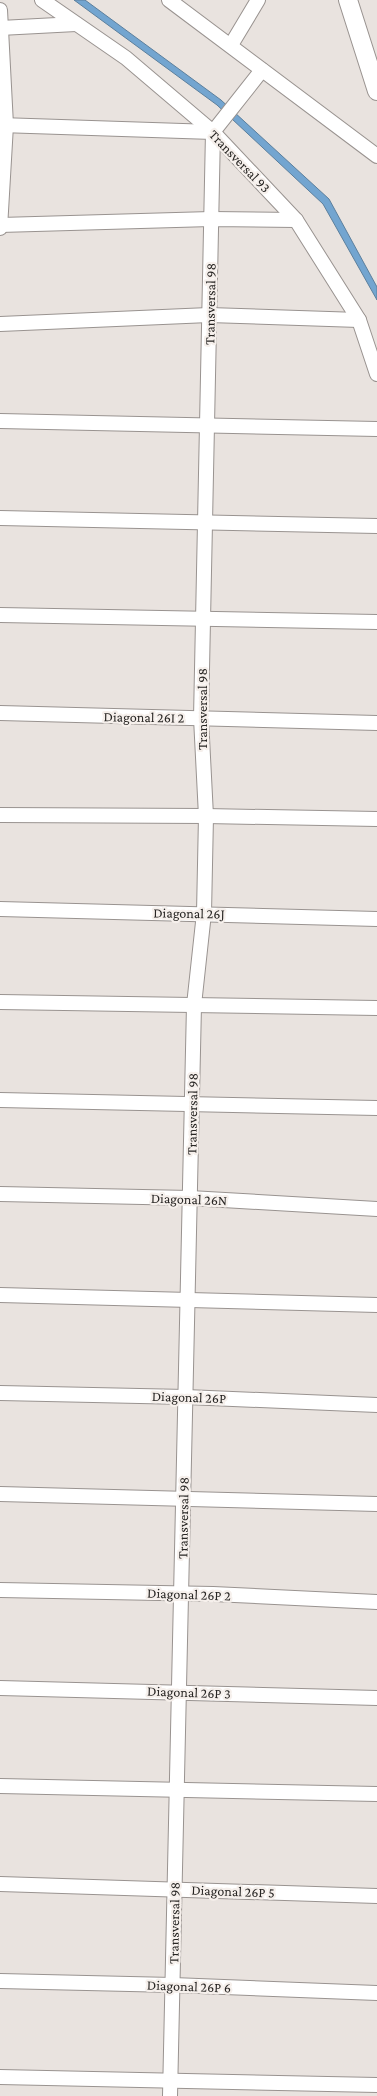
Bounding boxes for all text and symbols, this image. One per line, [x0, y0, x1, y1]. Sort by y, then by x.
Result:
street label: Transversal 93 [206, 126, 274, 196]
street label: Transversal 98 [201, 263, 219, 345]
street label: Transversal 98 [194, 668, 210, 750]
street label: Diagonal 26I 2 [103, 708, 185, 726]
street label: Diagonal 26J [153, 904, 225, 922]
street label: Transversal 98 [183, 1073, 201, 1155]
street label: Diagonal 26N [151, 1190, 227, 1208]
street label: Diagonal 26P [152, 1388, 226, 1406]
street label: Transversal 98 [174, 1477, 192, 1559]
street label: Diagonal 26P 2 [147, 1585, 231, 1603]
street label: Diagonal 26P 3 [147, 1683, 231, 1701]
street label: Transversal 98 [165, 1882, 183, 1964]
street label: Diagonal 26P 5 [191, 1882, 275, 1900]
street label: Diagonal 26P 6 [147, 1977, 231, 1995]

